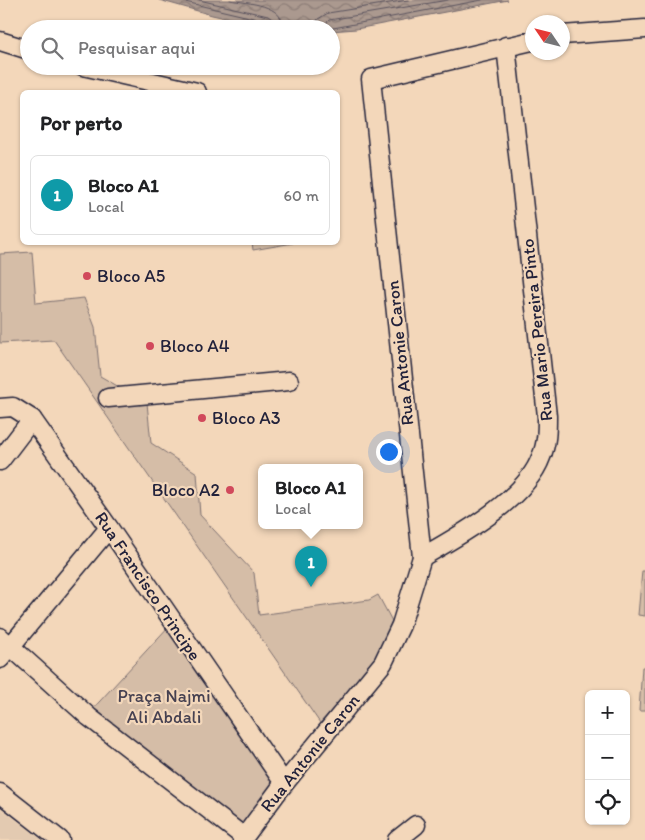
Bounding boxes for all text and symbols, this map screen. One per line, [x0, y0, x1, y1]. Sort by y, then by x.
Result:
north arrow [525, 15, 570, 60]
search box [20, 20, 340, 75]
icon: search [38, 34, 66, 62]
text: Pesquisar aqui [78, 36, 195, 59]
text: Por perto [40, 110, 122, 135]
text: Bloco A1 [88, 174, 159, 197]
text: 1 [53, 186, 61, 205]
text: 60 m [284, 186, 319, 205]
text: Local [88, 197, 124, 216]
street label: Rua Mario Pereira Pinto [516, 238, 558, 422]
place label: Bloco A5 [97, 265, 165, 287]
marker: Bloco A5 [81, 270, 93, 282]
street label: Rua Antonie Caron [381, 279, 419, 427]
place label: Bloco A4 [160, 335, 230, 357]
marker: Bloco A4 [144, 340, 156, 352]
place label: Bloco A3 [212, 407, 281, 429]
marker: Bloco A3 [196, 412, 208, 424]
your location [376, 439, 402, 465]
popup [258, 464, 363, 529]
text: Bloco A1 [275, 476, 346, 499]
place label: Bloco A2 [152, 479, 221, 501]
marker: Bloco A2 [224, 484, 236, 496]
text: Local [275, 499, 311, 518]
street label: Rua Francisco Principe [90, 507, 206, 665]
pin: 1 [295, 546, 327, 587]
park label: Praça Najmi Ali Abdali [117, 685, 211, 728]
street label: Rua Antonie Caron [256, 689, 365, 816]
map controls [585, 690, 630, 825]
button: + [585, 690, 630, 735]
button: − [585, 735, 630, 780]
button: locate [585, 780, 630, 825]

